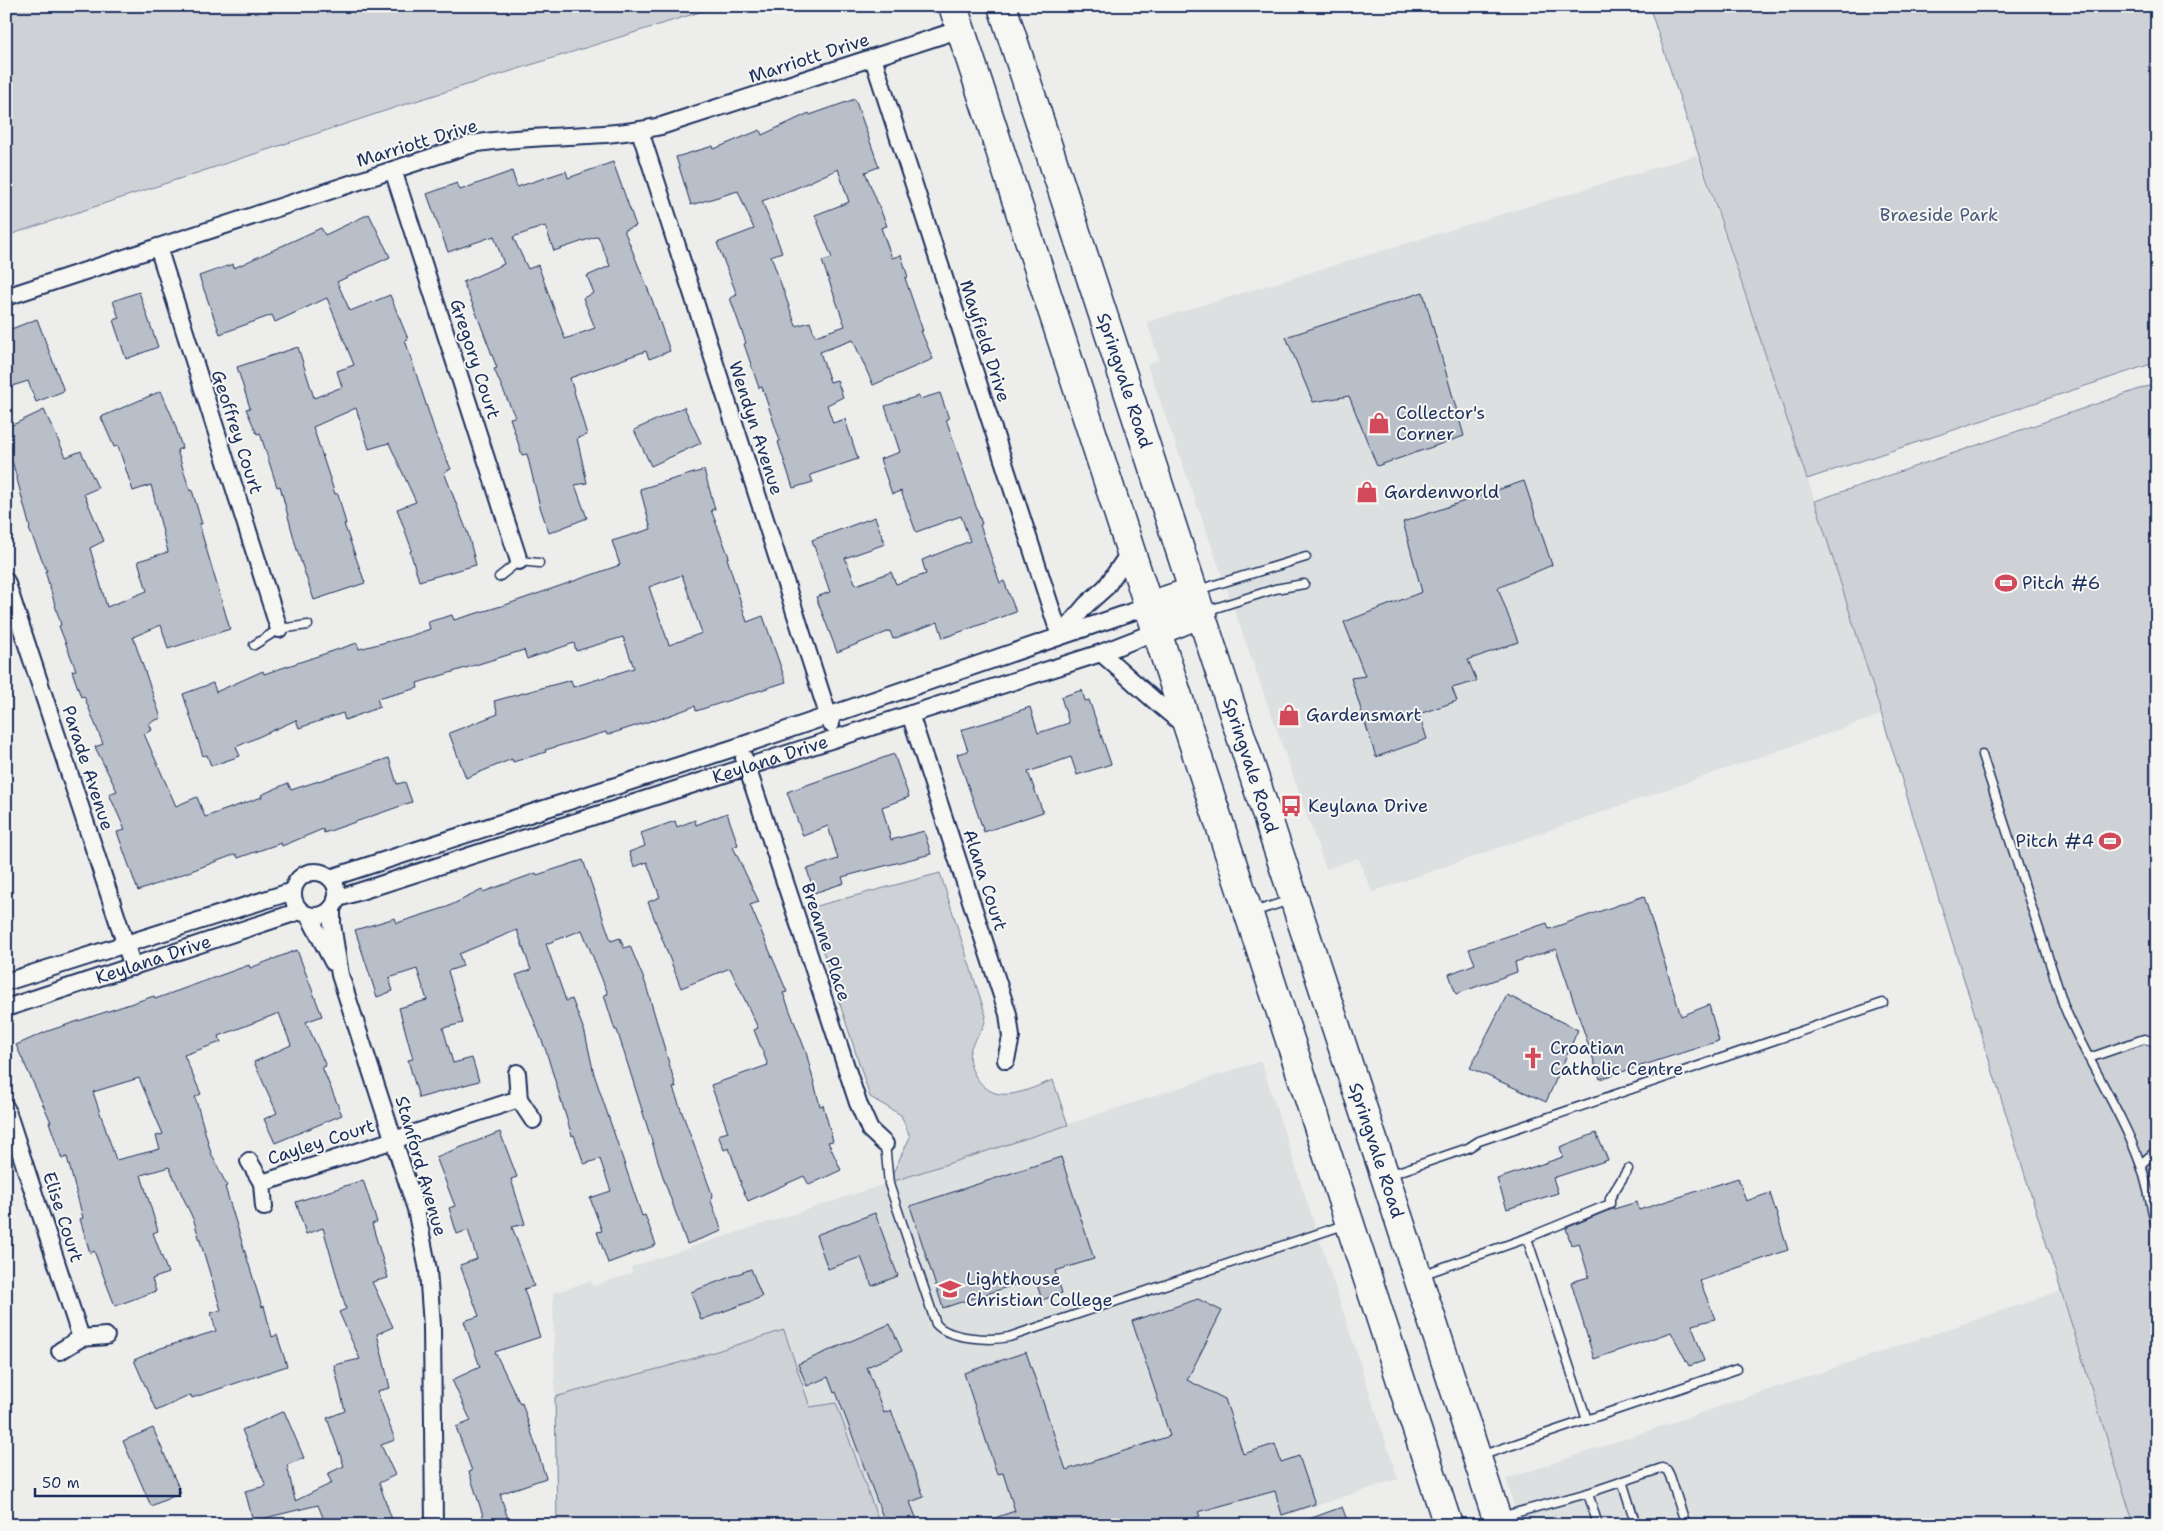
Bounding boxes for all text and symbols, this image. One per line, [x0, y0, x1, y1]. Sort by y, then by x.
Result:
street label: Marriott Drive [746, 27, 872, 89]
street label: Marriott Drive [354, 113, 480, 173]
park label: Braeside Park [1880, 203, 1998, 227]
street label: Mayfield Drive [954, 277, 1016, 405]
street label: Gregory Court [444, 296, 506, 422]
street label: Springvale Road [1091, 310, 1158, 451]
street label: Wendyn Avenue [723, 358, 789, 498]
street label: Geoffrey Court [206, 367, 268, 497]
place label: Collector's Corner [1396, 401, 1485, 446]
shop icon: Collector's Corner [1366, 410, 1392, 436]
shop icon: Gardenworld [1354, 479, 1380, 505]
place label: Gardenworld [1384, 480, 1499, 504]
sports icon: Pitch #6 [1993, 570, 2019, 596]
place label: Pitch #6 [2022, 571, 2100, 595]
street label: Springvale Road [1217, 695, 1284, 836]
shop icon: Gardensmart [1276, 702, 1302, 728]
street label: Parade Avenue [57, 703, 119, 833]
place label: Gardensmart [1306, 703, 1421, 727]
street label: Keylana Drive [709, 730, 831, 789]
bus stop icon: Keylana Drive [1278, 793, 1304, 819]
place label: Keylana Drive [1308, 794, 1428, 818]
street label: Alana Court [957, 826, 1013, 934]
sports icon: Pitch #4 [2097, 828, 2123, 854]
place label: Pitch #4 [2016, 829, 2094, 853]
street label: Breanne Place [796, 880, 856, 1004]
street label: Keylana Drive [92, 929, 214, 990]
place label: Croatian Catholic Centre [1550, 1036, 1683, 1081]
church icon: Croatian Catholic Centre [1520, 1045, 1546, 1071]
street label: Springvale Road [1343, 1079, 1410, 1221]
street label: Stanford Avenue [389, 1093, 453, 1239]
street label: Cayley Court [264, 1113, 378, 1171]
street label: Elise Court [37, 1169, 89, 1265]
place label: Lighthouse Christian College [966, 1267, 1113, 1312]
school or university icon: Lighthouse Christian College [937, 1276, 963, 1302]
scale bar [35, 1466, 180, 1498]
text: 50 m [42, 1473, 80, 1493]

